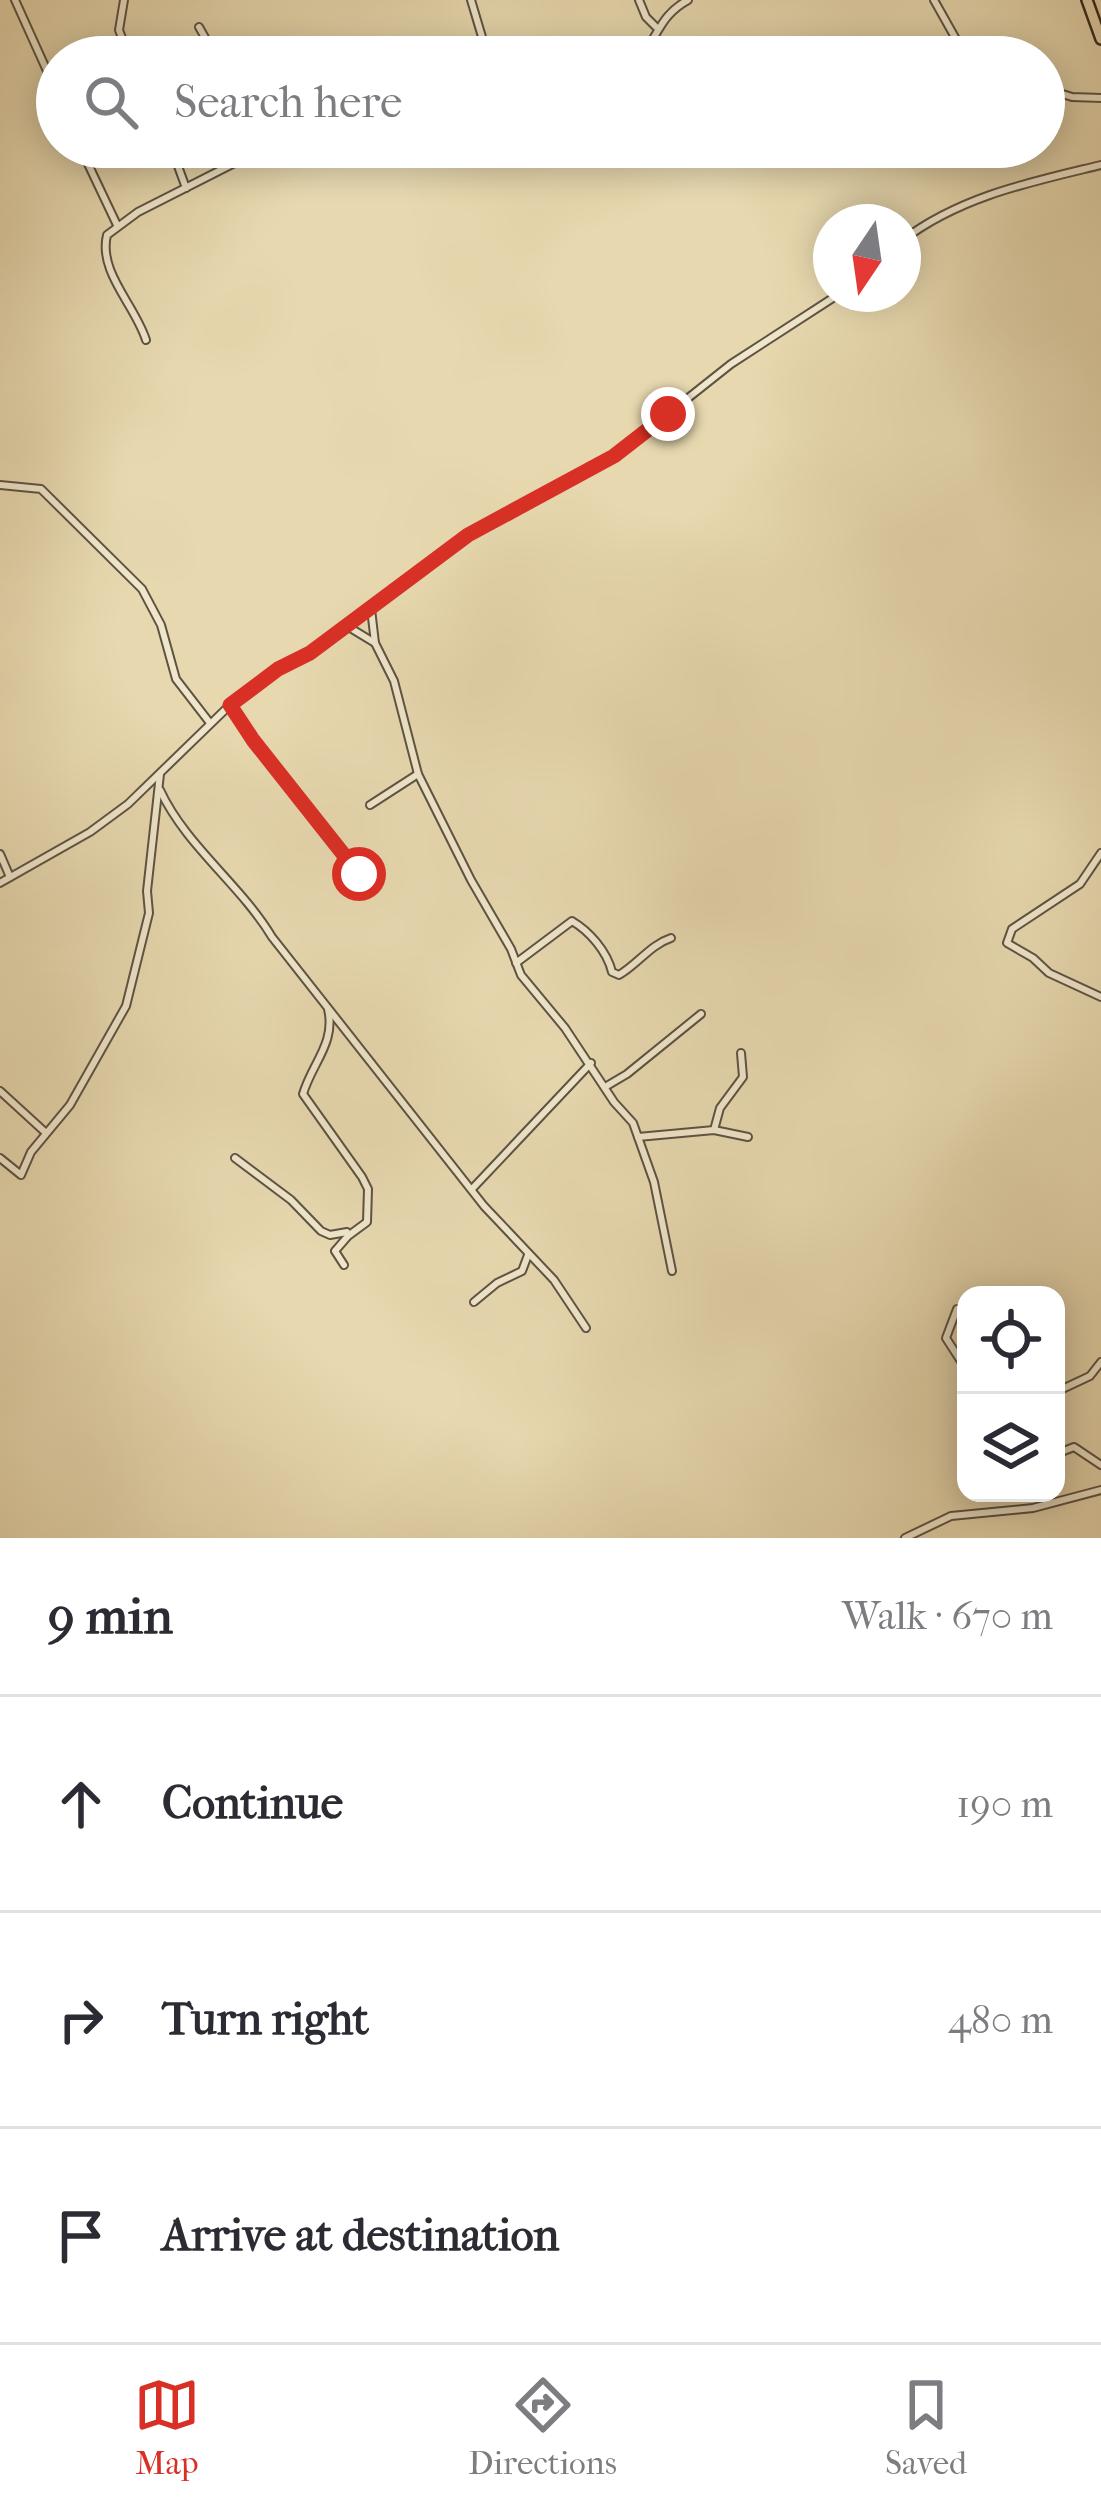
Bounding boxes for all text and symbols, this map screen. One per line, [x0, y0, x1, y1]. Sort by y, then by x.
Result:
search box [36, 36, 1065, 168]
icon: search [78, 69, 144, 135]
text: Search here [174, 76, 402, 129]
north arrow [813, 204, 921, 312]
route end [641, 387, 695, 441]
route start [332, 847, 386, 901]
map controls [957, 1286, 1065, 1502]
button: locate [957, 1286, 1065, 1394]
button: layers [957, 1394, 1065, 1502]
text: 9 min [48, 1586, 173, 1646]
text: Walk · 670 m [842, 1593, 1053, 1639]
icon: ahead [48, 1771, 114, 1837]
text: Continue [162, 1777, 343, 1830]
text: 190 m [956, 1781, 1053, 1827]
icon: right [48, 1987, 114, 2053]
text: Turn right [162, 1993, 369, 2046]
text: 480 m [948, 1997, 1053, 2043]
icon: arrive [48, 2203, 114, 2269]
text: Arrive at destination [162, 2209, 559, 2262]
tab: Map [134, 2372, 200, 2483]
tab: Directions [468, 2372, 617, 2483]
tab: Saved [885, 2372, 967, 2483]

